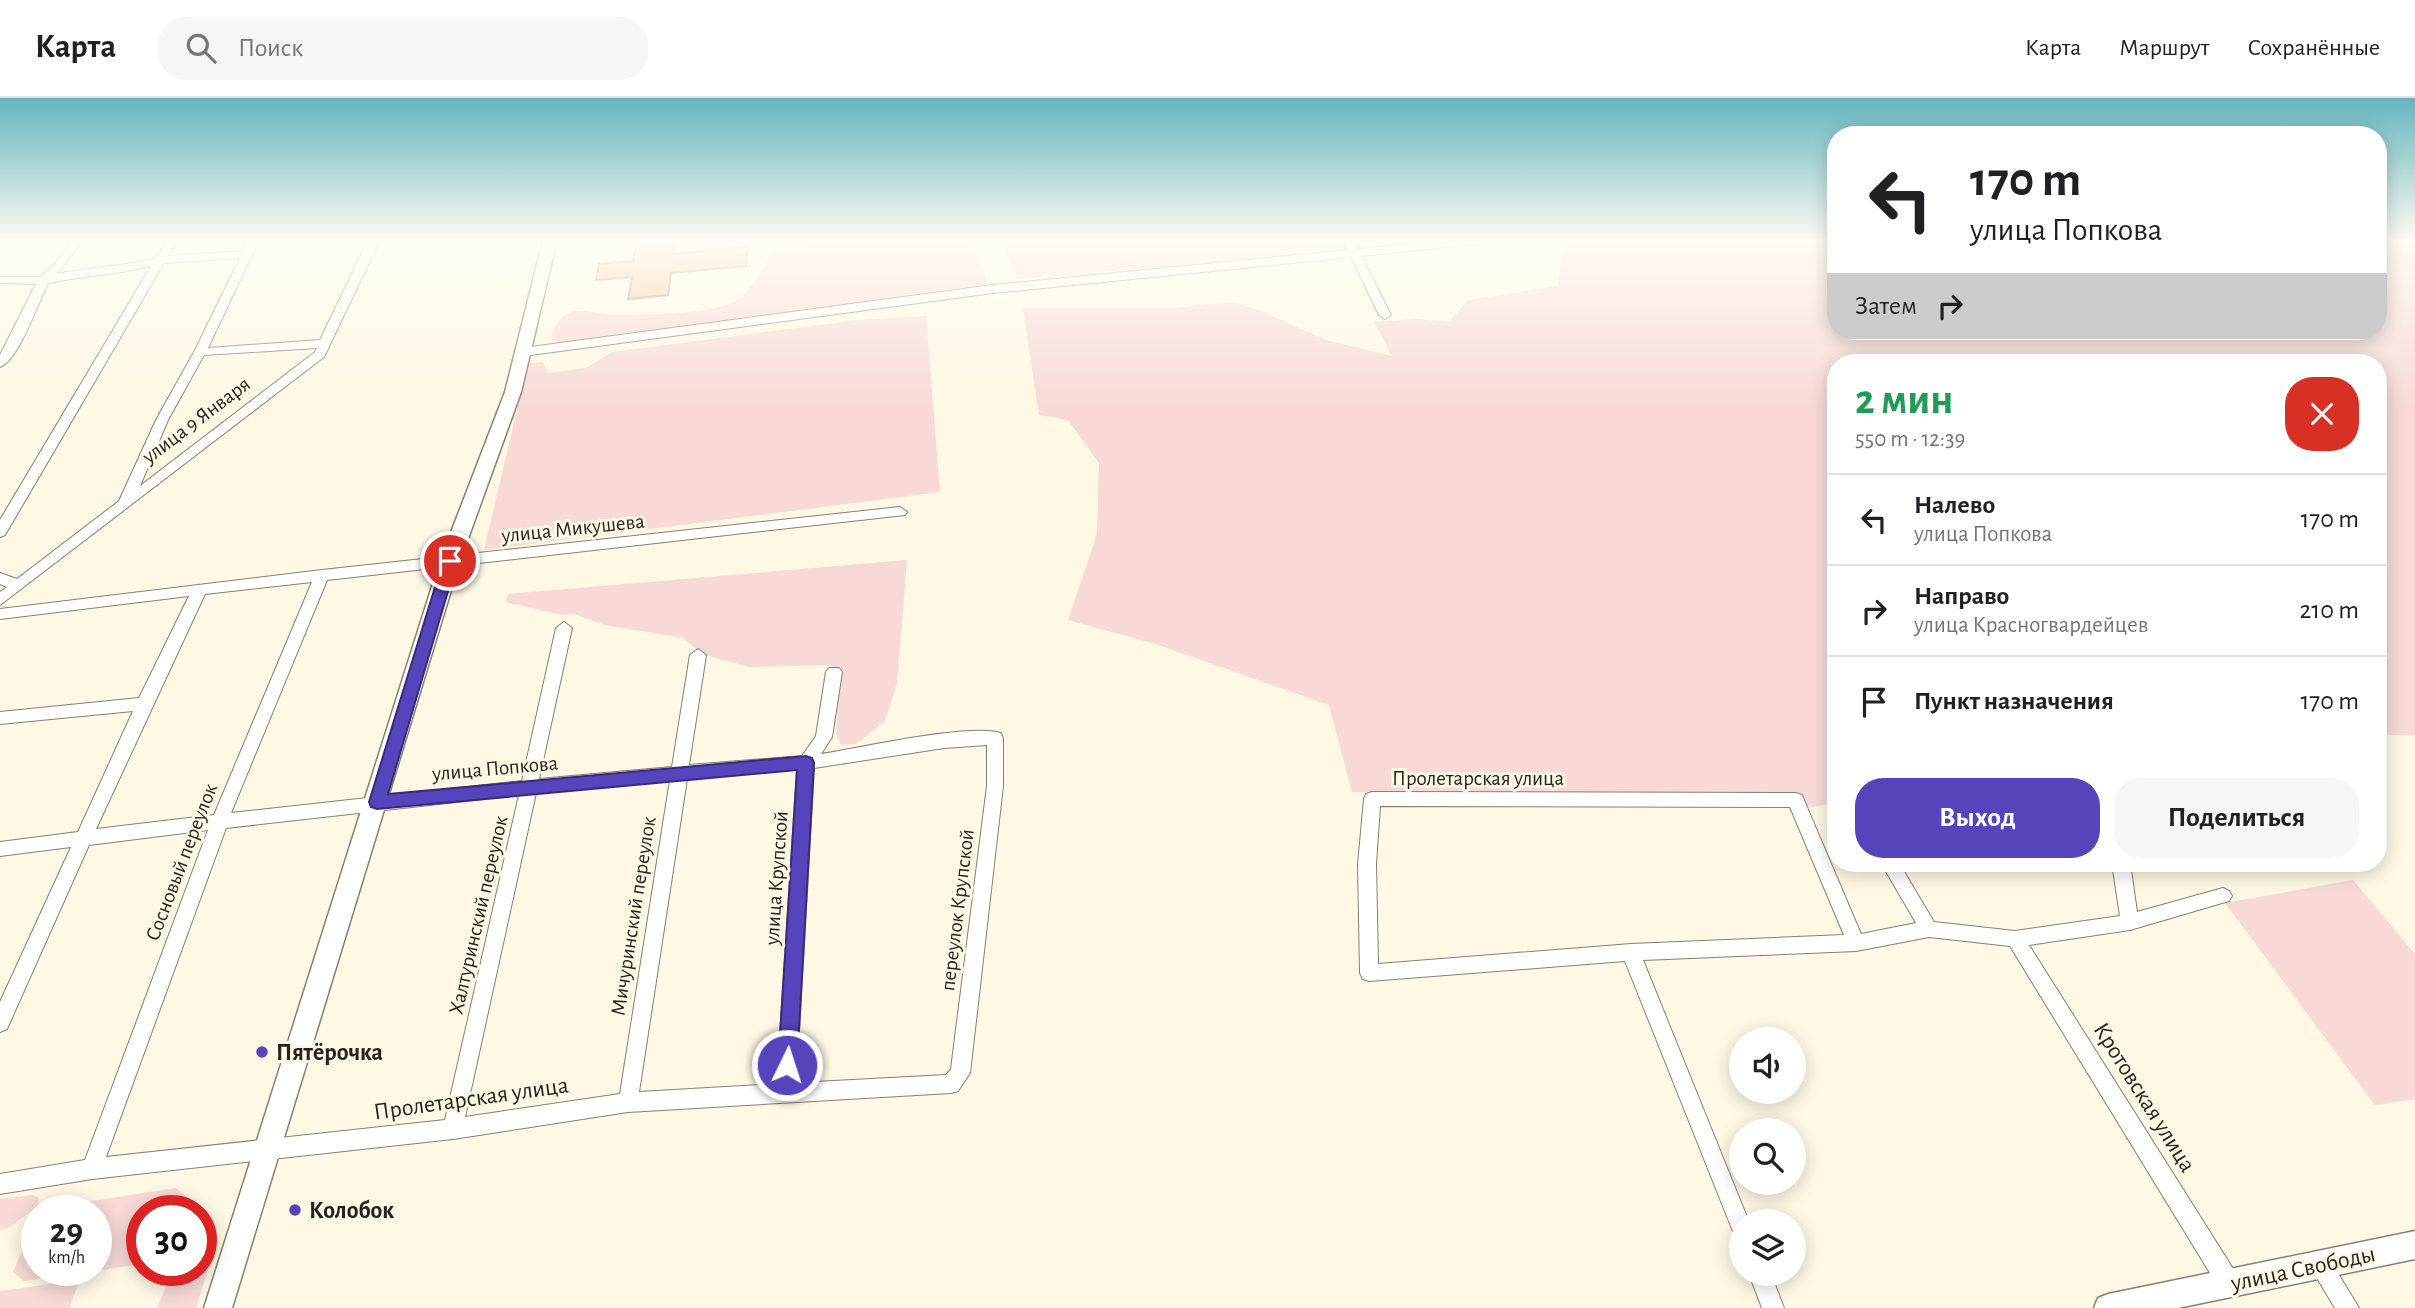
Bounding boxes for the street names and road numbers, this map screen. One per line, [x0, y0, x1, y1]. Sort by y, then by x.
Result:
street label: улица 9 Января [138, 373, 254, 468]
street label: улица Микушева [499, 510, 646, 547]
street label: улица Попкова [430, 753, 559, 785]
street label: Пролетарская улица [1392, 768, 1564, 789]
street label: Сосновый переулок [142, 780, 221, 944]
street label: улица Крупской [761, 810, 792, 947]
street label: Халтуринский переулок [445, 813, 512, 1016]
street label: Мичуринский переулок [607, 815, 660, 1017]
street label: переулок Крупской [937, 828, 978, 992]
street label: Кротовская улица [2089, 1019, 2200, 1177]
street label: Пролетарская улица [372, 1073, 570, 1125]
street label: улица Свободы [2228, 1242, 2378, 1296]

